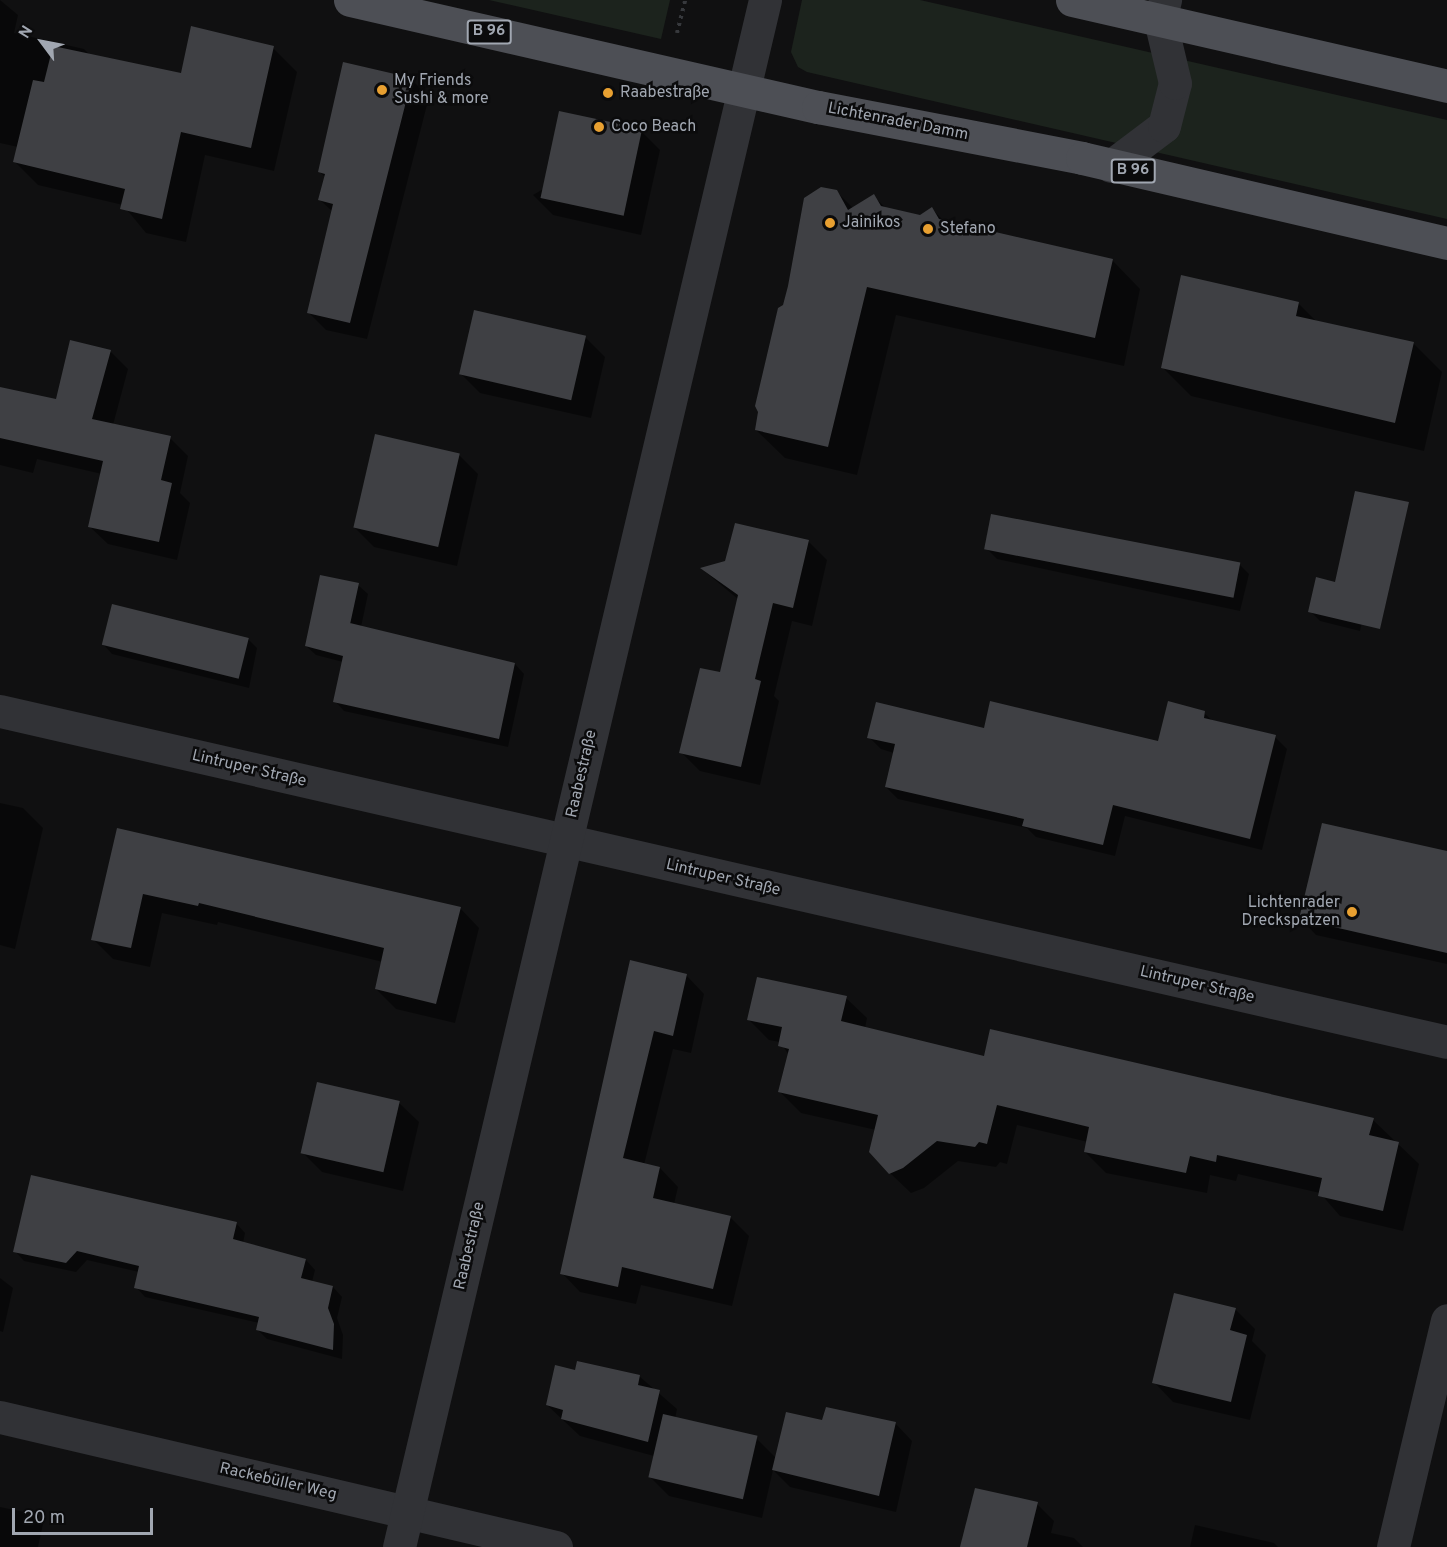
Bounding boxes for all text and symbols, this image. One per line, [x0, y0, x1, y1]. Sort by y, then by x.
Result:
north arrow [12, 12, 72, 72]
road number: B 96 [466, 20, 512, 44]
text: N [15, 22, 38, 43]
place label: My Friends Sushi & more [394, 71, 489, 109]
marker: My Friends Sushi & more [375, 83, 389, 97]
place label: Raabestraße [620, 83, 710, 103]
marker: Raabestraße [601, 86, 615, 100]
street label: Lichtenrader Damm [826, 99, 970, 145]
place label: Coco Beach [611, 117, 696, 137]
marker: Coco Beach [592, 120, 606, 134]
road number: B 96 [1110, 159, 1156, 183]
place label: Jainikos [842, 213, 901, 233]
marker: Jainikos [823, 216, 837, 230]
place label: Stefano [940, 219, 996, 239]
marker: Stefano [921, 222, 935, 236]
street label: Raabestraße [563, 728, 601, 820]
street label: Lintruper Straße [190, 746, 308, 792]
street label: Lintruper Straße [664, 855, 782, 901]
place label: Lichtenrader Dreckspatzen [1242, 893, 1340, 931]
marker: Lichtenrader Dreckspatzen [1345, 905, 1359, 919]
street label: Lintruper Straße [1138, 962, 1256, 1008]
street label: Raabestraße [451, 1200, 489, 1292]
street label: Rackebüller Weg [217, 1459, 339, 1505]
scale bar [15, 1496, 156, 1534]
text: 20 m [23, 1507, 65, 1530]

